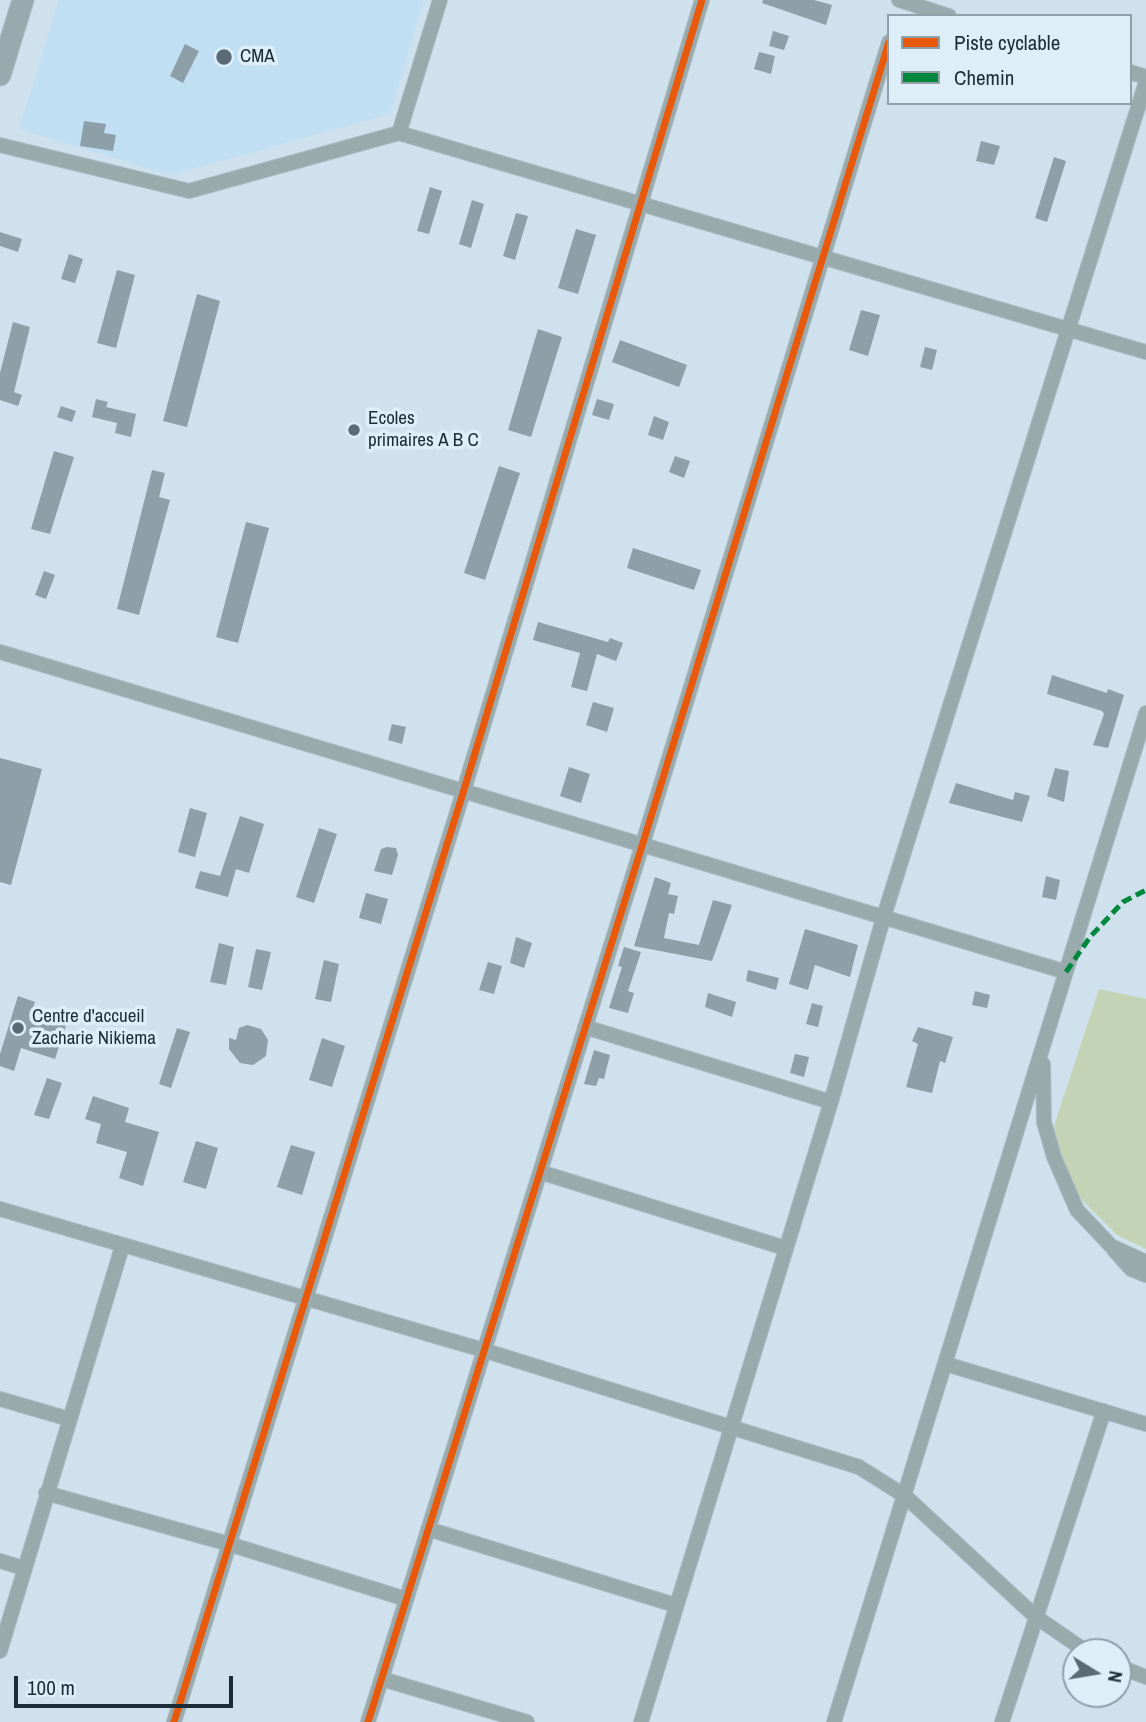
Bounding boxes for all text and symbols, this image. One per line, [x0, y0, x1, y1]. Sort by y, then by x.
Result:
legend [887, 14, 1132, 105]
text: Piste cyclable [954, 28, 1060, 57]
place label: CMA [240, 46, 275, 68]
marker: CMA [214, 47, 234, 67]
text: Chemin [954, 63, 1014, 92]
place label: Ecoles primaires A B C [368, 408, 479, 452]
marker: Ecoles primaires A B C [346, 422, 362, 438]
place label: Centre d'accueil Zacharie Nikiema [32, 1006, 156, 1050]
marker: Centre d'accueil Zacharie Nikiema [10, 1020, 26, 1036]
north arrow [1062, 1638, 1132, 1708]
scale bar [18, 1662, 236, 1706]
text: N [1102, 1669, 1129, 1685]
text: 100 m [27, 1673, 75, 1702]

